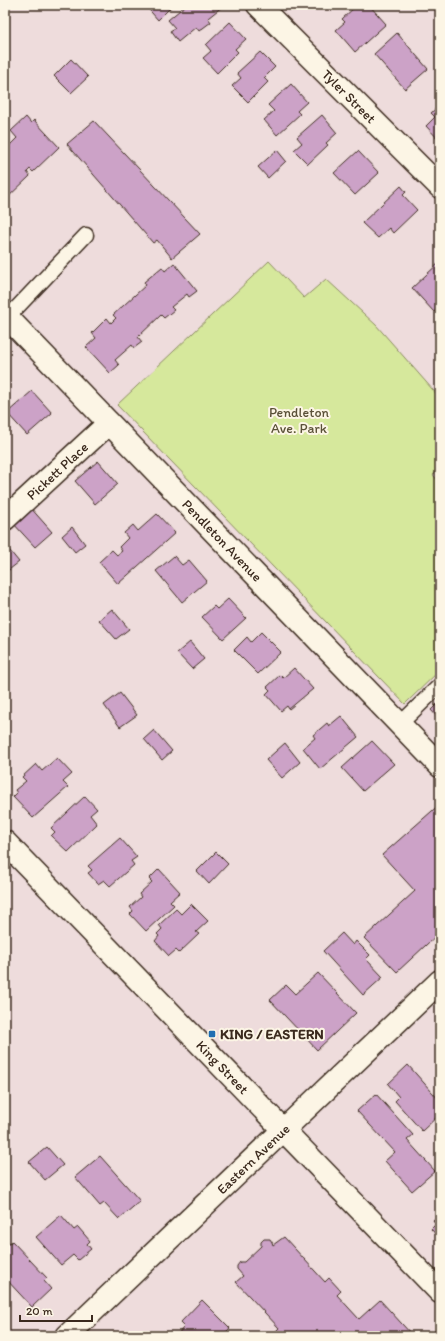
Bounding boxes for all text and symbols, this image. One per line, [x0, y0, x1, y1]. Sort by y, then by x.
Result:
street label: Tyler Street [319, 66, 380, 127]
park label: Pendleton Ave. Park [269, 404, 330, 437]
street label: Pickett Place [23, 438, 92, 503]
street label: Pendleton Avenue [179, 496, 266, 585]
place label: KING / EASTERN [220, 1026, 324, 1043]
marker: KING / EASTERN [207, 1029, 217, 1039]
street label: King Street [193, 1037, 252, 1097]
street label: Eastern Avenue [213, 1120, 293, 1198]
scale bar [20, 1297, 92, 1323]
text: 20 m [26, 1304, 53, 1318]

